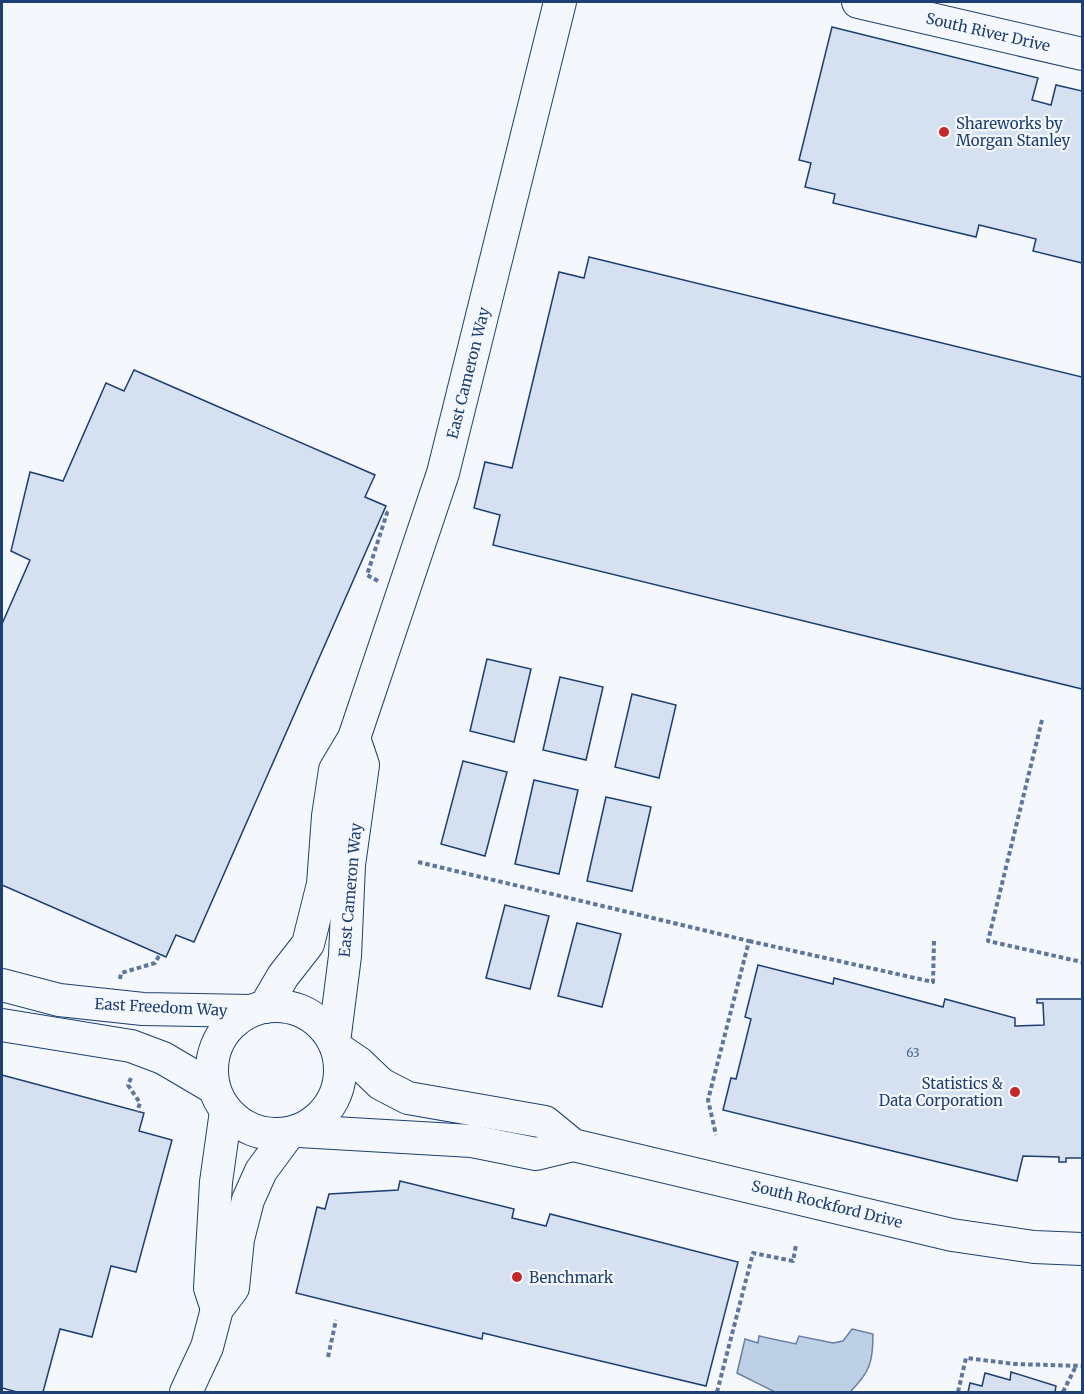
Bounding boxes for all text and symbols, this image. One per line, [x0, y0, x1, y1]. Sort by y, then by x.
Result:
street label: South River Drive [924, 8, 1052, 56]
place label: Shareworks by Morgan Stanley [956, 114, 1071, 150]
marker: Shareworks by Morgan Stanley [937, 125, 951, 139]
street label: East Cameron Way [442, 305, 494, 441]
street label: East Cameron Way [335, 822, 365, 958]
street label: East Freedom Way [94, 994, 228, 1020]
house number: 63 [906, 1045, 920, 1060]
place label: Statistics & Data Corporation [879, 1074, 1004, 1110]
marker: Statistics & Data Corporation [1008, 1085, 1022, 1099]
street label: South Rockford Drive [750, 1176, 905, 1232]
place label: Benchmark [529, 1268, 614, 1287]
marker: Benchmark [510, 1270, 524, 1284]

